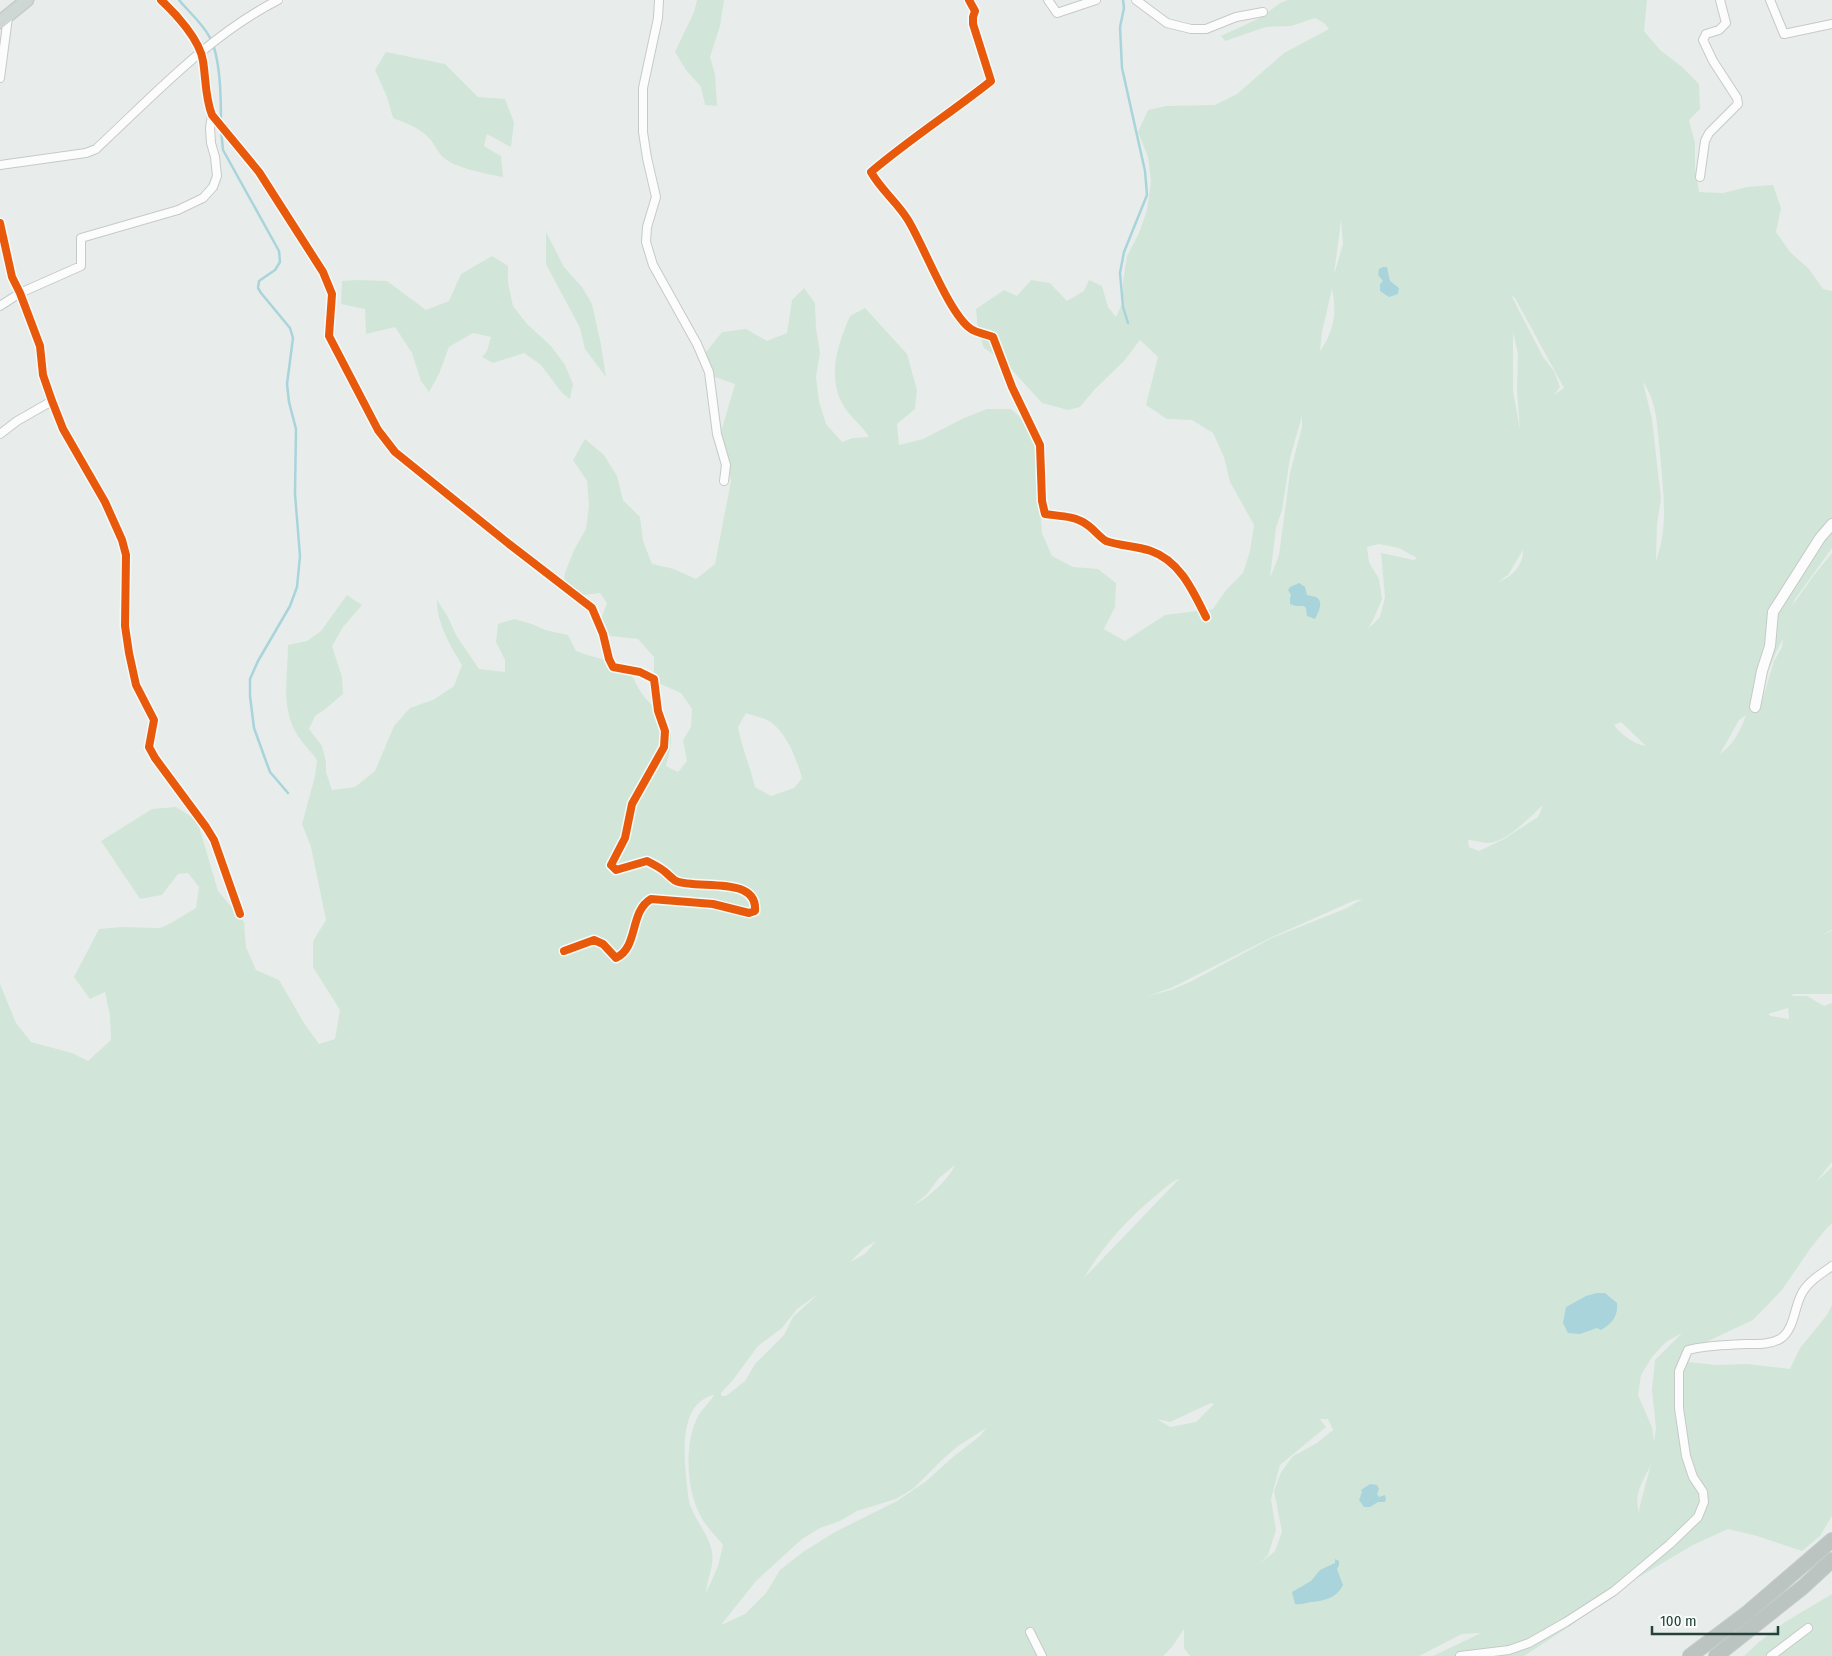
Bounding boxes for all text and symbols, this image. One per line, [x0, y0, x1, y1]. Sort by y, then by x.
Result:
scale bar [1652, 1604, 1778, 1636]
text: 100 m [1660, 1612, 1697, 1630]

